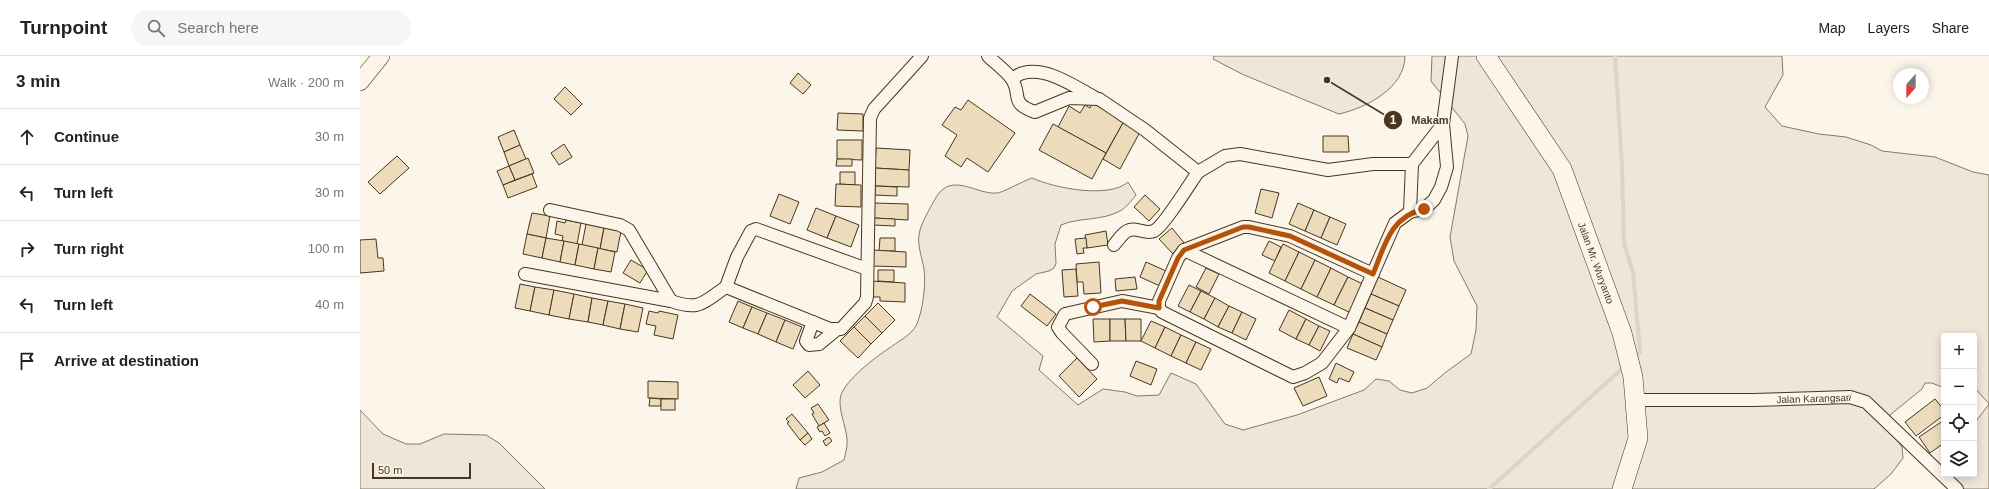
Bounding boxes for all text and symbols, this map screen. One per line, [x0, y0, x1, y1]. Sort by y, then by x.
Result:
search box [131, 10, 411, 46]
text: Turnpoint [20, 17, 107, 38]
icon: search [145, 17, 167, 39]
text: Search here [177, 19, 259, 36]
text: Map [1818, 20, 1846, 36]
text: Layers [1868, 20, 1910, 36]
text: Share [1932, 20, 1969, 36]
north arrow [1893, 68, 1929, 104]
text: 3 min [16, 72, 60, 91]
text: Walk · 200 m [268, 75, 344, 90]
callout: Makam [1383, 109, 1457, 132]
text: 1 [1390, 113, 1397, 127]
text: Makam [1411, 114, 1449, 126]
icon: ahead [16, 126, 38, 148]
text: Continue [54, 128, 119, 145]
text: 30 m [315, 129, 344, 144]
icon: left [16, 182, 38, 204]
text: Turn left [54, 184, 113, 201]
text: 30 m [315, 185, 344, 200]
route end [1415, 200, 1433, 218]
street label: Jalan Mr. Wuryanto [1576, 221, 1616, 306]
icon: right [16, 238, 38, 260]
text: Turn right [54, 240, 124, 257]
text: 100 m [308, 241, 344, 256]
icon: left [16, 294, 38, 316]
text: Turn left [54, 296, 113, 313]
text: 40 m [315, 297, 344, 312]
route start [1084, 298, 1102, 316]
map controls [1941, 333, 1977, 477]
button: + [1941, 333, 1977, 369]
icon: arrive [16, 350, 38, 372]
text: Arrive at destination [54, 352, 199, 369]
button: − [1941, 369, 1977, 405]
street label: Jalan Karangsari [1776, 392, 1853, 405]
button: locate [1941, 405, 1977, 441]
button: layers [1941, 441, 1977, 477]
scale bar [372, 461, 471, 480]
text: 50 m [378, 464, 402, 476]

